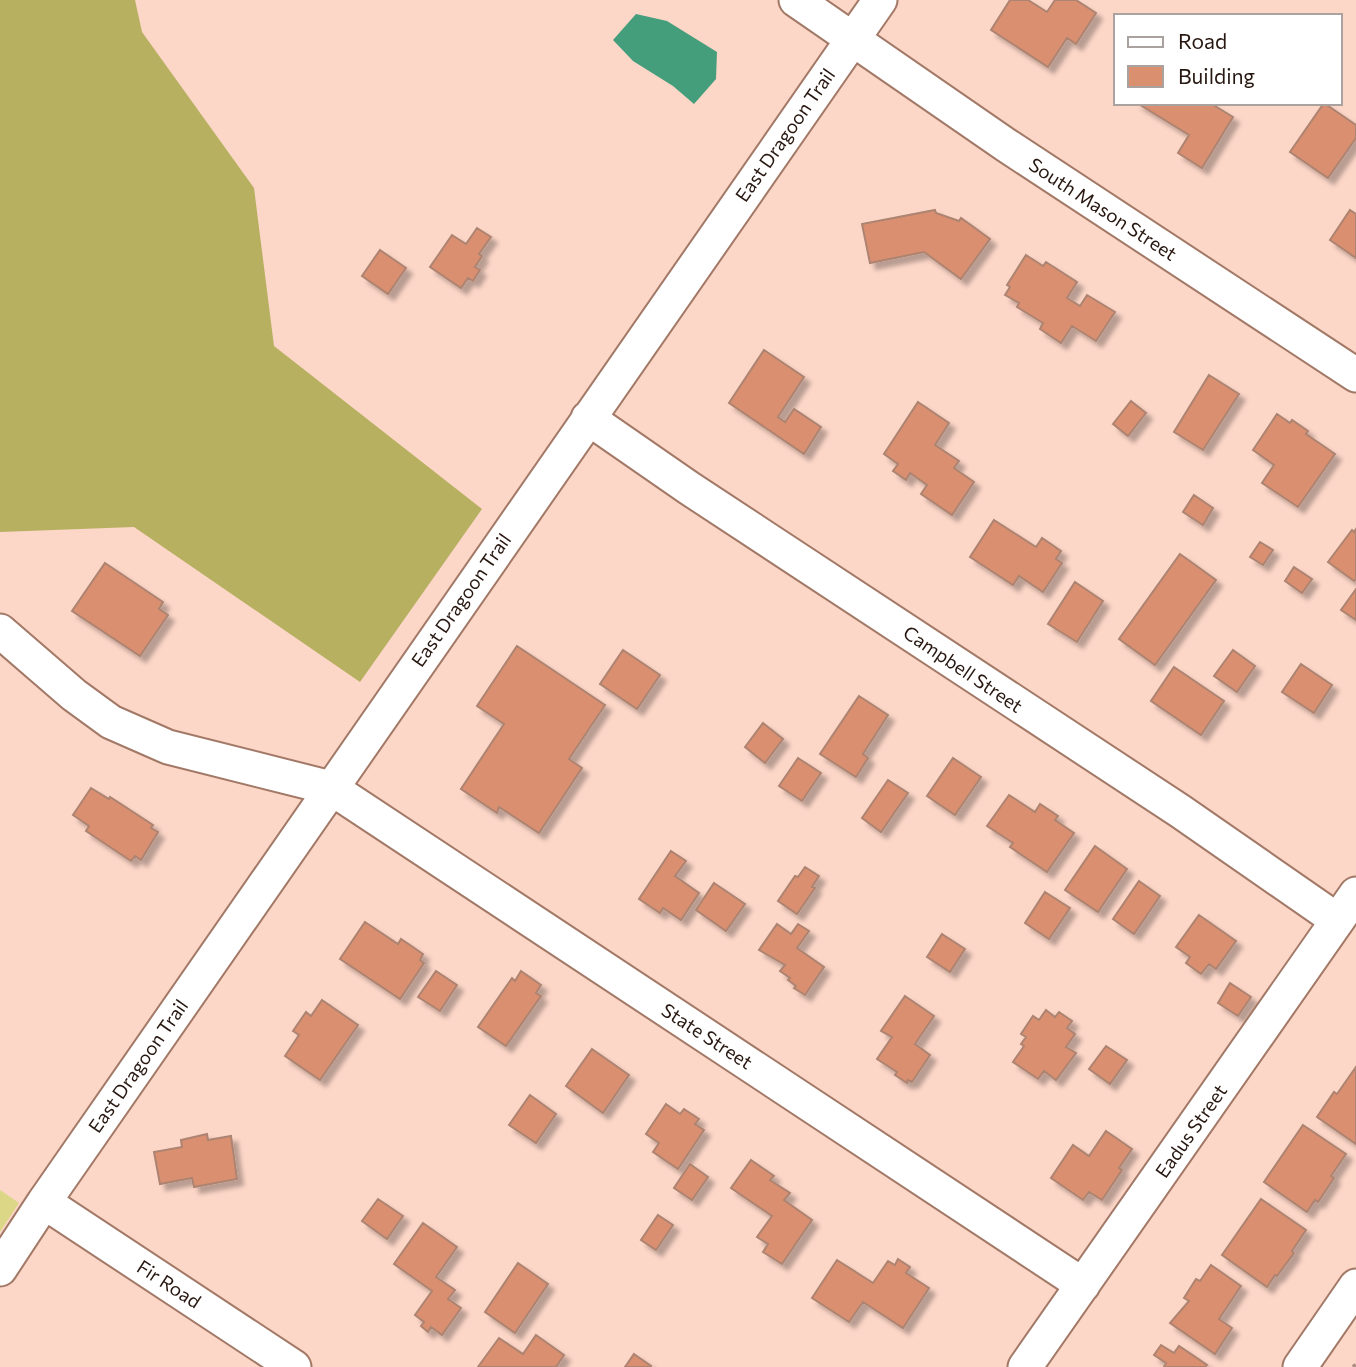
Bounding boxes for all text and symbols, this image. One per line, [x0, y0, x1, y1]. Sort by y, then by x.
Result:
legend [1114, 14, 1342, 105]
text: Road [1178, 28, 1227, 53]
text: Building [1178, 63, 1255, 88]
street label: East Dragoon Trail [730, 64, 839, 206]
street label: South Mason Street [1025, 152, 1182, 265]
street label: East Dragoon Trail [406, 529, 515, 671]
street label: Campbell Street [899, 620, 1028, 717]
street label: East Dragoon Trail [83, 995, 192, 1137]
street label: State Street [658, 998, 757, 1074]
street label: Eadus Street [1150, 1079, 1231, 1182]
street label: Fir Road [133, 1254, 205, 1313]

